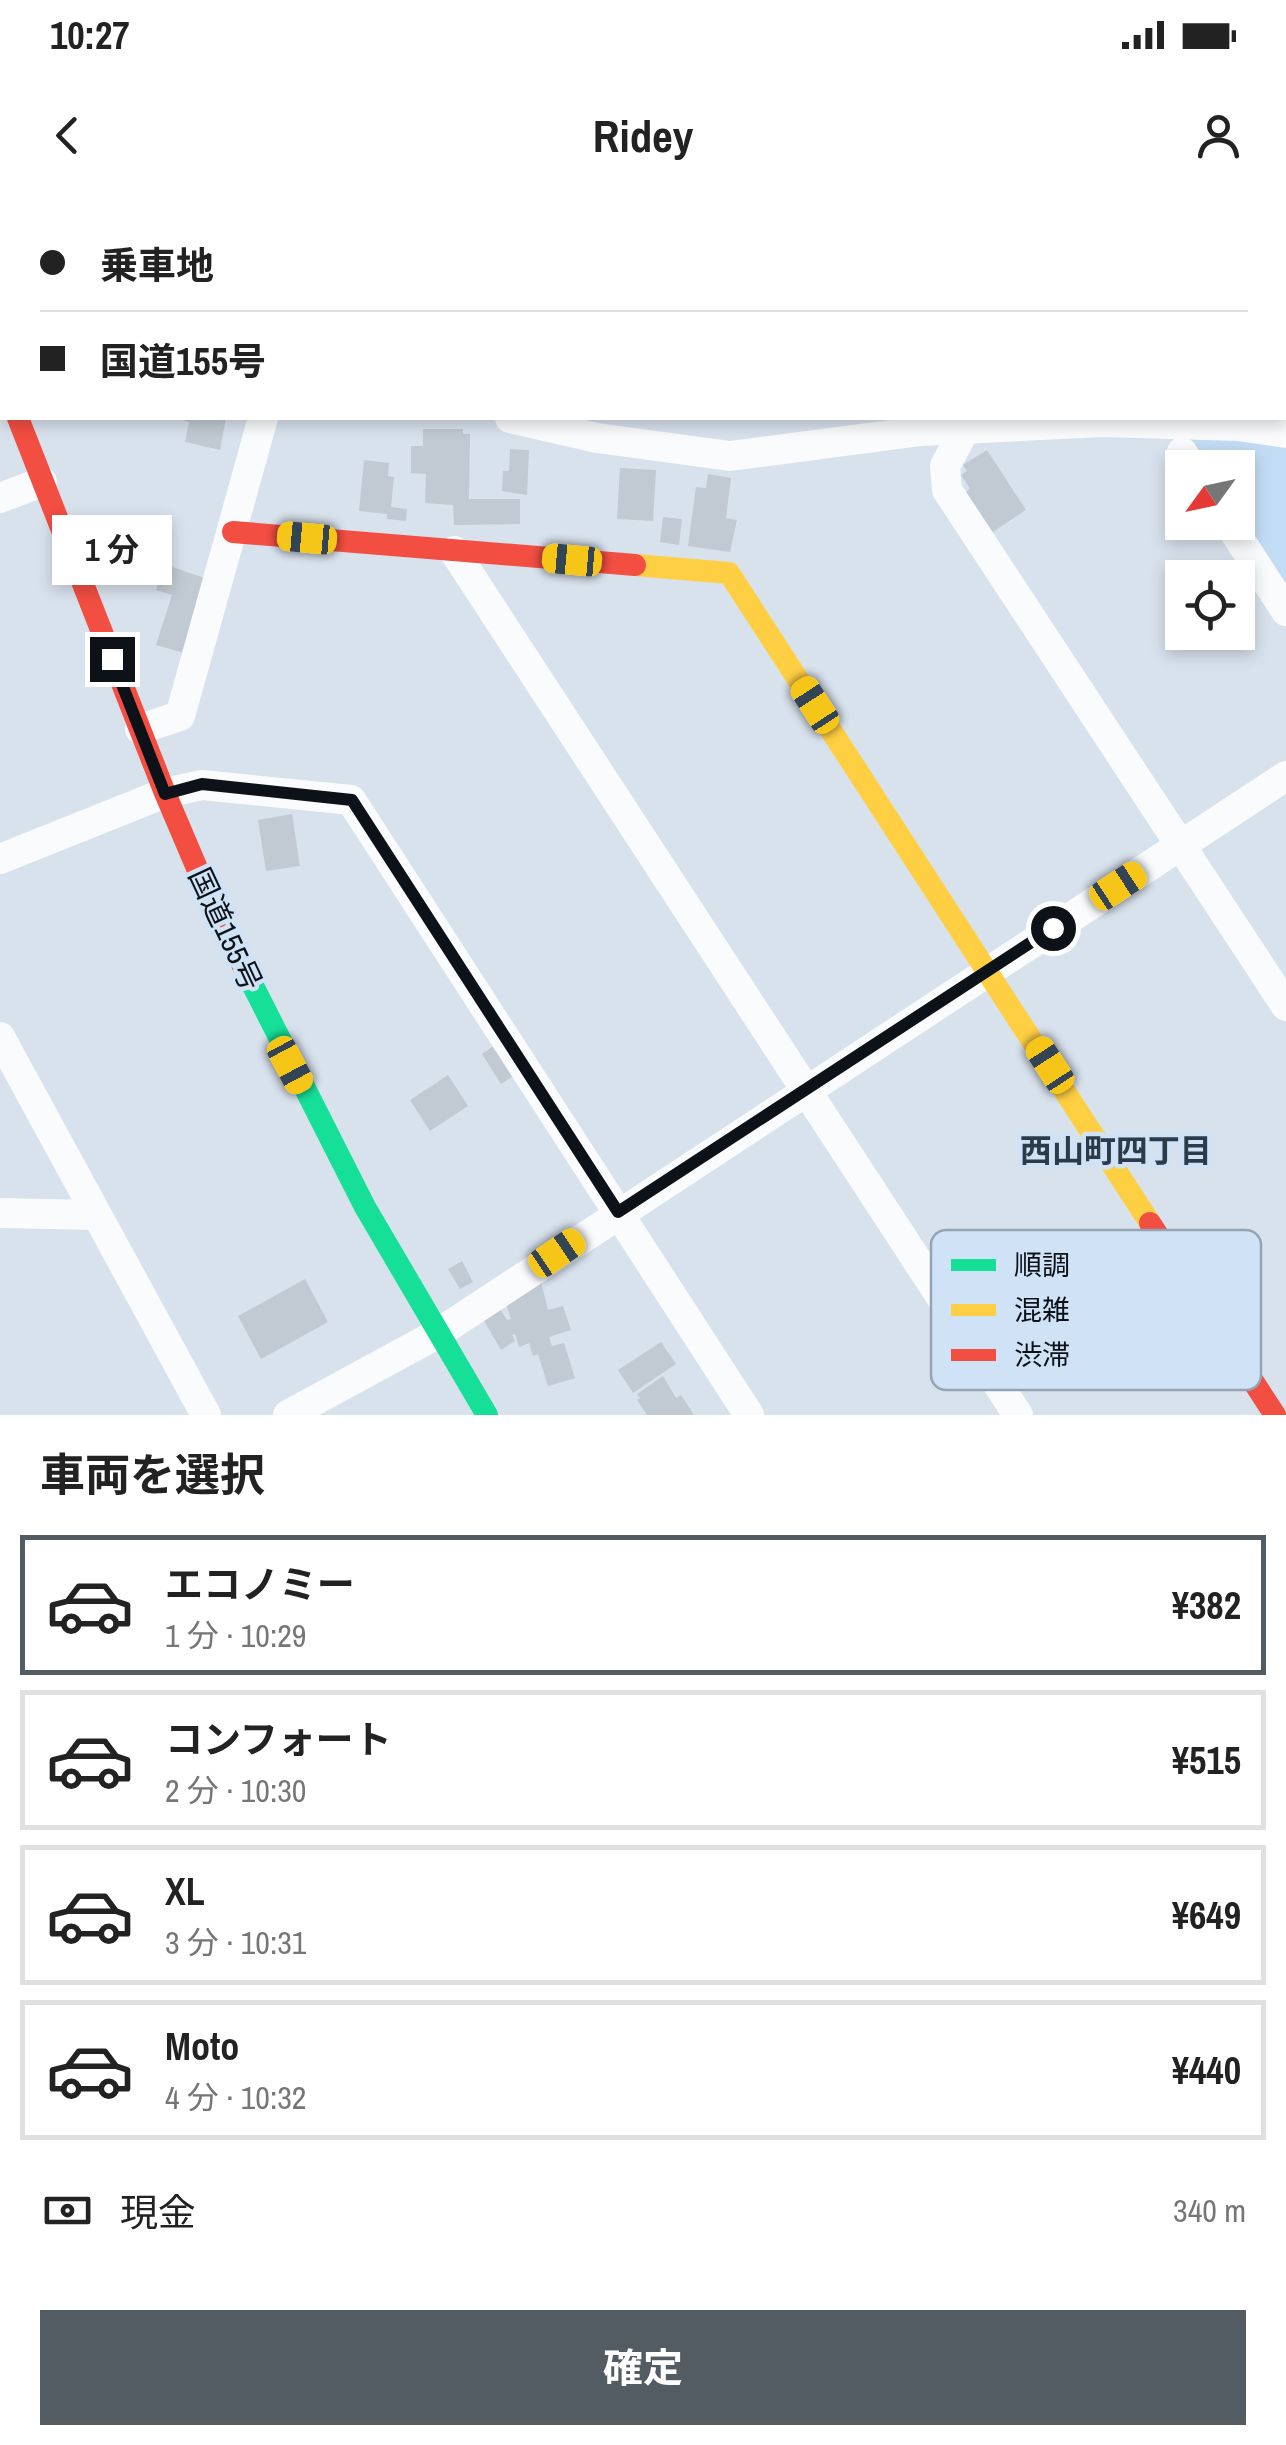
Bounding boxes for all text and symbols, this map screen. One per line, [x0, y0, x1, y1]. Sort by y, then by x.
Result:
text: 10:27 [50, 10, 130, 61]
text: Ridey [593, 105, 693, 166]
icon: back [40, 108, 95, 163]
icon: person [1191, 108, 1246, 163]
text: 乗車地 [100, 240, 214, 291]
text: 国道155号 [100, 336, 266, 387]
north arrow [1165, 450, 1255, 540]
map controls [1165, 450, 1255, 650]
callout: 1 分 [52, 514, 172, 584]
car [276, 520, 338, 556]
text: 1 分 [85, 528, 139, 571]
car [541, 542, 603, 578]
button: locate [1165, 560, 1255, 650]
route end [90, 637, 135, 682]
car [786, 672, 844, 738]
car [1085, 857, 1151, 915]
street label: 国道155号 [180, 861, 272, 997]
route start [1031, 906, 1076, 951]
car [263, 1031, 317, 1099]
car [1021, 1032, 1079, 1098]
district label: 西山町四丁目 [1020, 1129, 1212, 1172]
car [524, 1224, 590, 1282]
legend [931, 1230, 1261, 1390]
text: 順調 [1014, 1246, 1070, 1284]
text: 混雑 [1014, 1291, 1070, 1329]
text: 渋滞 [1014, 1336, 1070, 1374]
text: 車両を選択 [40, 1444, 265, 1505]
text: エコノミー [165, 1559, 355, 1610]
icon: car [45, 1560, 135, 1650]
text: ¥382 [1172, 1580, 1241, 1631]
text: 1 分 · 10:29 [165, 1614, 306, 1657]
text: コンフォート [165, 1714, 392, 1765]
icon: car [45, 1715, 135, 1805]
text: ¥515 [1172, 1735, 1241, 1786]
text: 2 分 · 10:30 [165, 1769, 306, 1812]
text: XL [165, 1866, 205, 1917]
icon: car [45, 1870, 135, 1960]
text: ¥649 [1172, 1890, 1241, 1941]
text: 3 分 · 10:31 [165, 1921, 306, 1964]
text: Moto [165, 2021, 239, 2072]
icon: car [45, 2025, 135, 2115]
text: ¥440 [1172, 2045, 1241, 2096]
text: 4 分 · 10:32 [165, 2076, 306, 2119]
icon: cash [40, 2183, 95, 2238]
text: 現金 [120, 2187, 196, 2238]
text: 340 m [1173, 2189, 1246, 2232]
button: 確定 [40, 2310, 1246, 2425]

